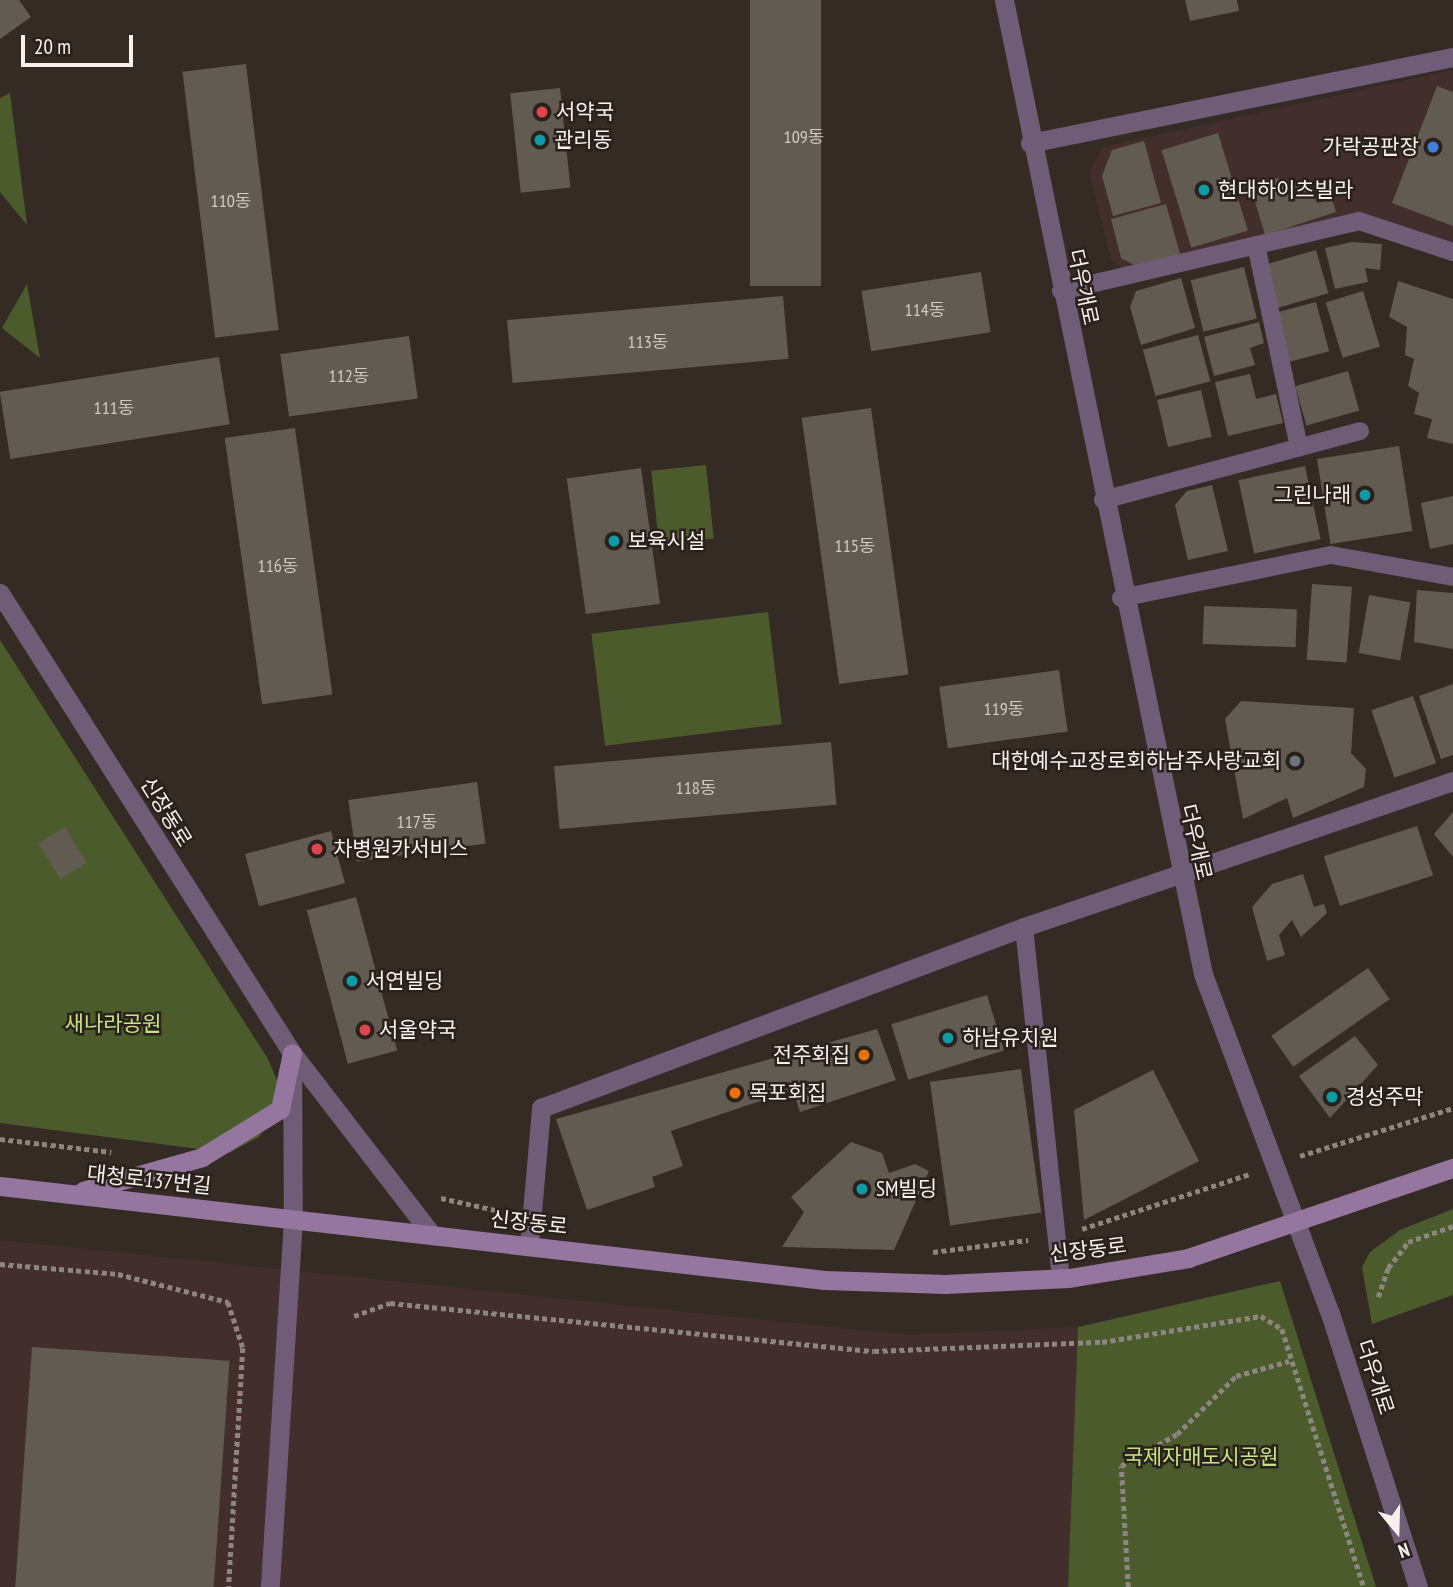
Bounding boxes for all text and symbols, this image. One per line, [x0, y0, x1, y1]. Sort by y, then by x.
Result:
scale bar [24, 21, 136, 65]
text: 20 m [34, 33, 71, 60]
place label: 서약국 [556, 99, 614, 125]
marker: 서약국 [534, 104, 550, 120]
house number: 109동 [784, 126, 824, 148]
place label: 관리동 [554, 127, 612, 153]
marker: 관리동 [532, 132, 548, 148]
place label: 가락공판장 [1322, 134, 1419, 160]
marker: 가락공판장 [1425, 139, 1441, 155]
place label: 현대하이츠빌라 [1218, 177, 1353, 203]
marker: 현대하이츠빌라 [1196, 182, 1212, 198]
house number: 110동 [211, 190, 251, 212]
street label: 더우개로 [1063, 247, 1103, 327]
house number: 114동 [905, 299, 945, 321]
house number: 113동 [628, 331, 668, 353]
house number: 112동 [329, 365, 369, 387]
house number: 111동 [94, 397, 134, 419]
place label: 그린나래 [1274, 482, 1351, 508]
marker: 그린나래 [1357, 487, 1373, 503]
place label: 보육시설 [628, 528, 705, 554]
marker: 보육시설 [606, 533, 622, 549]
house number: 115동 [835, 535, 875, 557]
house number: 116동 [258, 555, 298, 577]
house number: 119동 [984, 698, 1024, 720]
place label: 대한예수교장로회하남주사랑교회 [991, 748, 1281, 774]
marker: 대한예수교장로회하남주사랑교회 [1287, 753, 1303, 769]
street label: 신장동로 [135, 773, 197, 851]
house number: 118동 [676, 777, 716, 799]
street label: 더우개로 [1175, 802, 1217, 882]
house number: 117동 [397, 811, 437, 833]
place label: 차병원카서비스 [333, 836, 468, 862]
marker: 차병원카서비스 [307, 839, 327, 859]
place label: 서연빌딩 [366, 968, 443, 994]
marker: 서연빌딩 [344, 973, 360, 989]
park label: 새나라공원 [65, 1011, 161, 1037]
place label: 서울약국 [379, 1017, 456, 1043]
marker: 서울약국 [357, 1022, 373, 1038]
place label: 하남유치원 [962, 1025, 1059, 1051]
marker: 하남유치원 [940, 1030, 956, 1046]
place label: 전주회집 [773, 1042, 850, 1068]
marker: 전주회집 [856, 1047, 872, 1063]
place label: 목포회집 [749, 1080, 826, 1106]
place label: 경성주막 [1346, 1084, 1423, 1110]
marker: 목포회집 [727, 1085, 743, 1101]
marker: 경성주막 [1324, 1089, 1340, 1105]
street label: 대청로137번길 [86, 1161, 212, 1199]
place label: SM빌딩 [876, 1176, 937, 1202]
marker: SM빌딩 [854, 1181, 870, 1197]
street label: 신장동로 [489, 1206, 569, 1240]
street label: 신장동로 [1048, 1233, 1128, 1267]
street label: 더우개로 [1351, 1336, 1399, 1418]
park label: 국제자매도시공원 [1124, 1444, 1278, 1470]
north arrow [1362, 1496, 1432, 1566]
text: N [1395, 1538, 1413, 1564]

